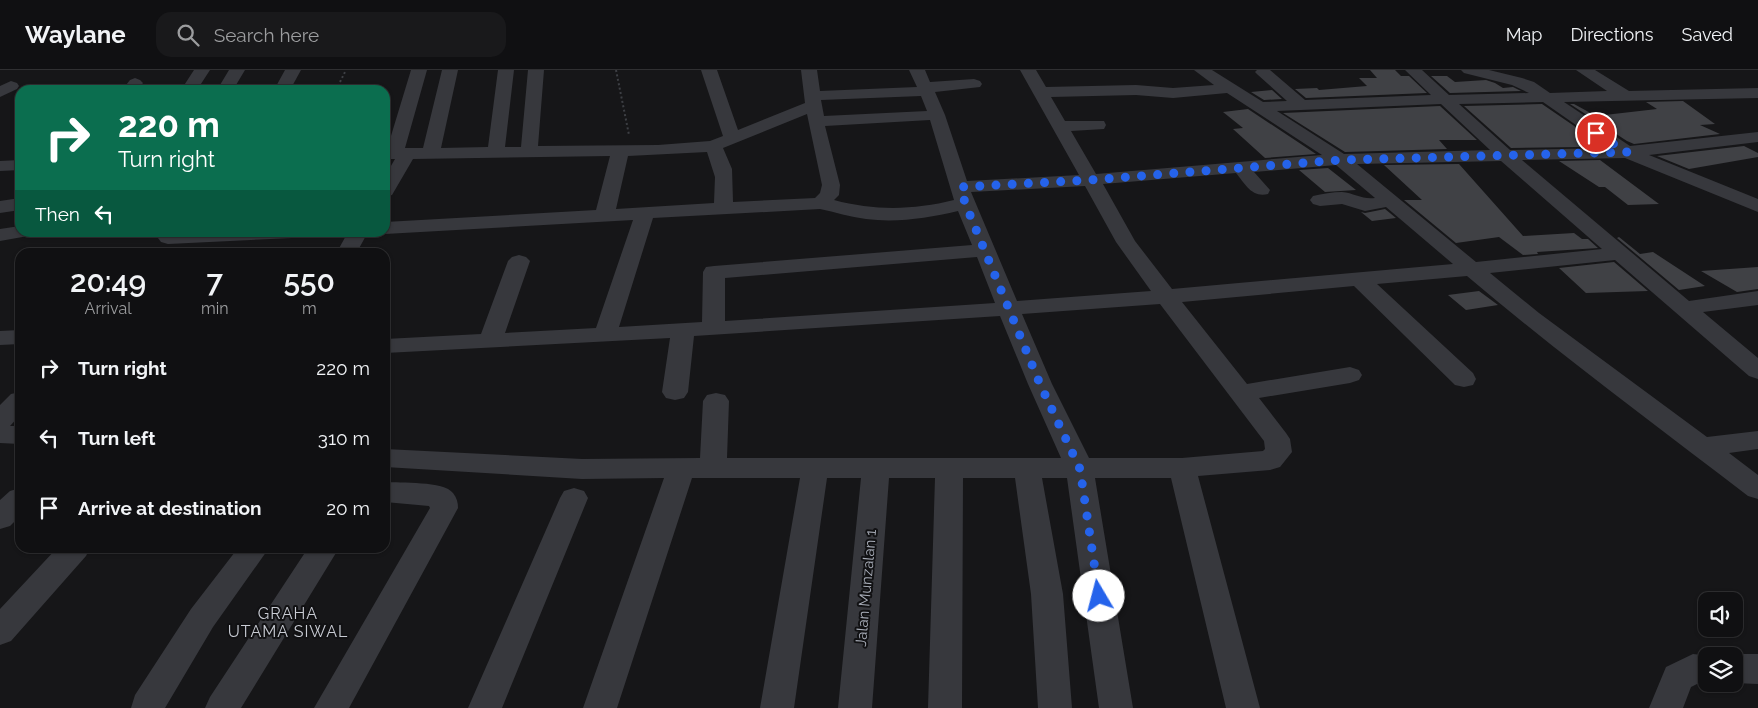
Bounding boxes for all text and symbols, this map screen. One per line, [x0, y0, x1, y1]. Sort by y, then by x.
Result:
search box [156, 12, 506, 57]
text: Waylane [25, 20, 126, 49]
icon: search [174, 21, 202, 49]
text: Search here [214, 24, 319, 46]
text: Map [1506, 24, 1542, 45]
text: Directions [1570, 24, 1654, 45]
text: Saved [1682, 24, 1733, 45]
text: 220 m [118, 104, 220, 145]
icon: right [35, 105, 100, 170]
pin [1575, 112, 1617, 154]
icon: arrive [1582, 119, 1610, 147]
text: Turn right [118, 146, 215, 172]
icon: left [90, 200, 118, 228]
text: Then [35, 203, 80, 225]
text: 20:49 [70, 264, 146, 299]
text: 7 [207, 264, 223, 299]
text: 550 [284, 264, 335, 299]
text: Arrival [85, 299, 132, 318]
text: min [201, 299, 229, 318]
text: m [302, 299, 317, 318]
icon: right [35, 354, 63, 382]
text: Turn right [78, 357, 167, 379]
text: 220 m [316, 357, 370, 379]
icon: left [35, 424, 63, 452]
text: Turn left [78, 427, 155, 449]
text: 310 m [318, 427, 370, 449]
icon: arrive [35, 494, 63, 522]
text: Arrive at destination [78, 497, 262, 519]
text: 20 m [326, 497, 370, 519]
street label: Jalan Munzalan 1 [852, 528, 880, 647]
position arrow [1072, 569, 1124, 621]
map controls [1698, 592, 1743, 692]
button: sound [1698, 592, 1743, 637]
district label: GRAHA UTAMA SIWAL [228, 604, 348, 641]
button: layers [1698, 647, 1743, 692]

